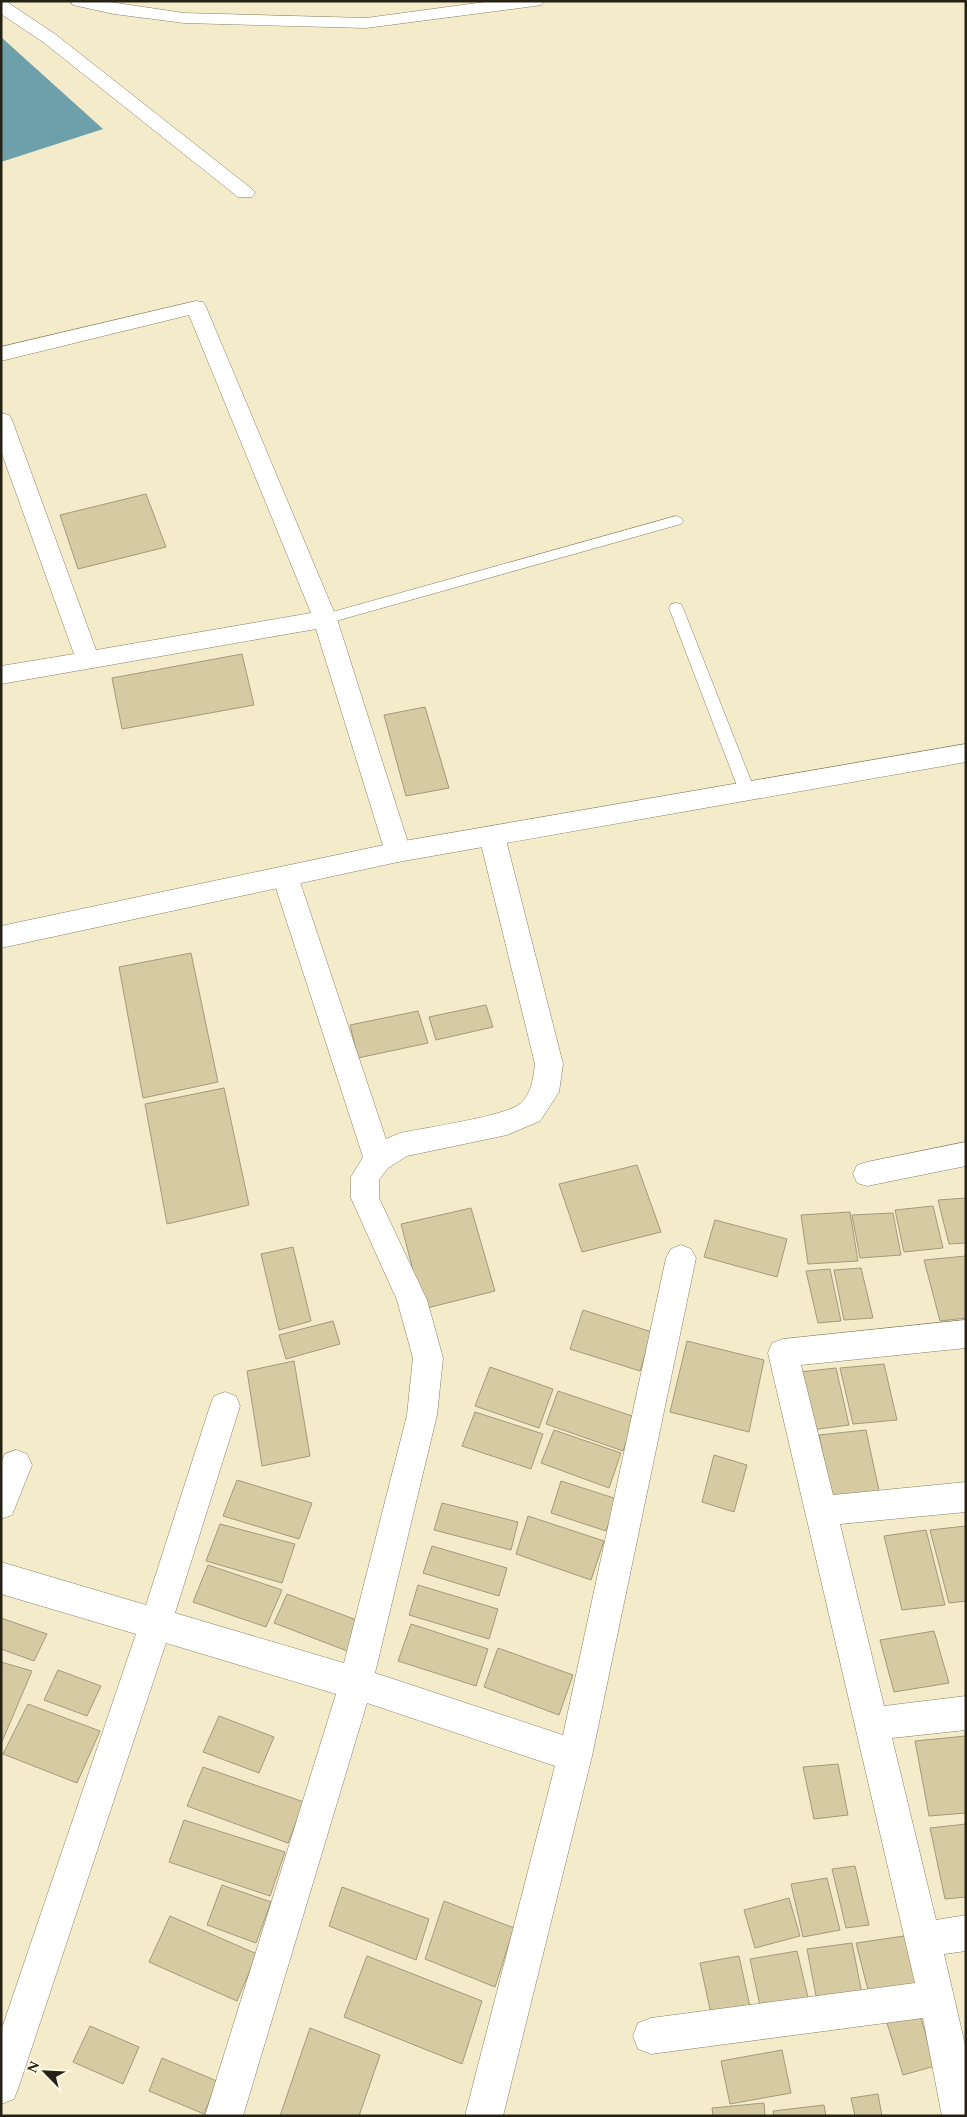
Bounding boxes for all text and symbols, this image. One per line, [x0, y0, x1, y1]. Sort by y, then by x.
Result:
north arrow [20, 2047, 70, 2097]
text: N [22, 2057, 45, 2076]

